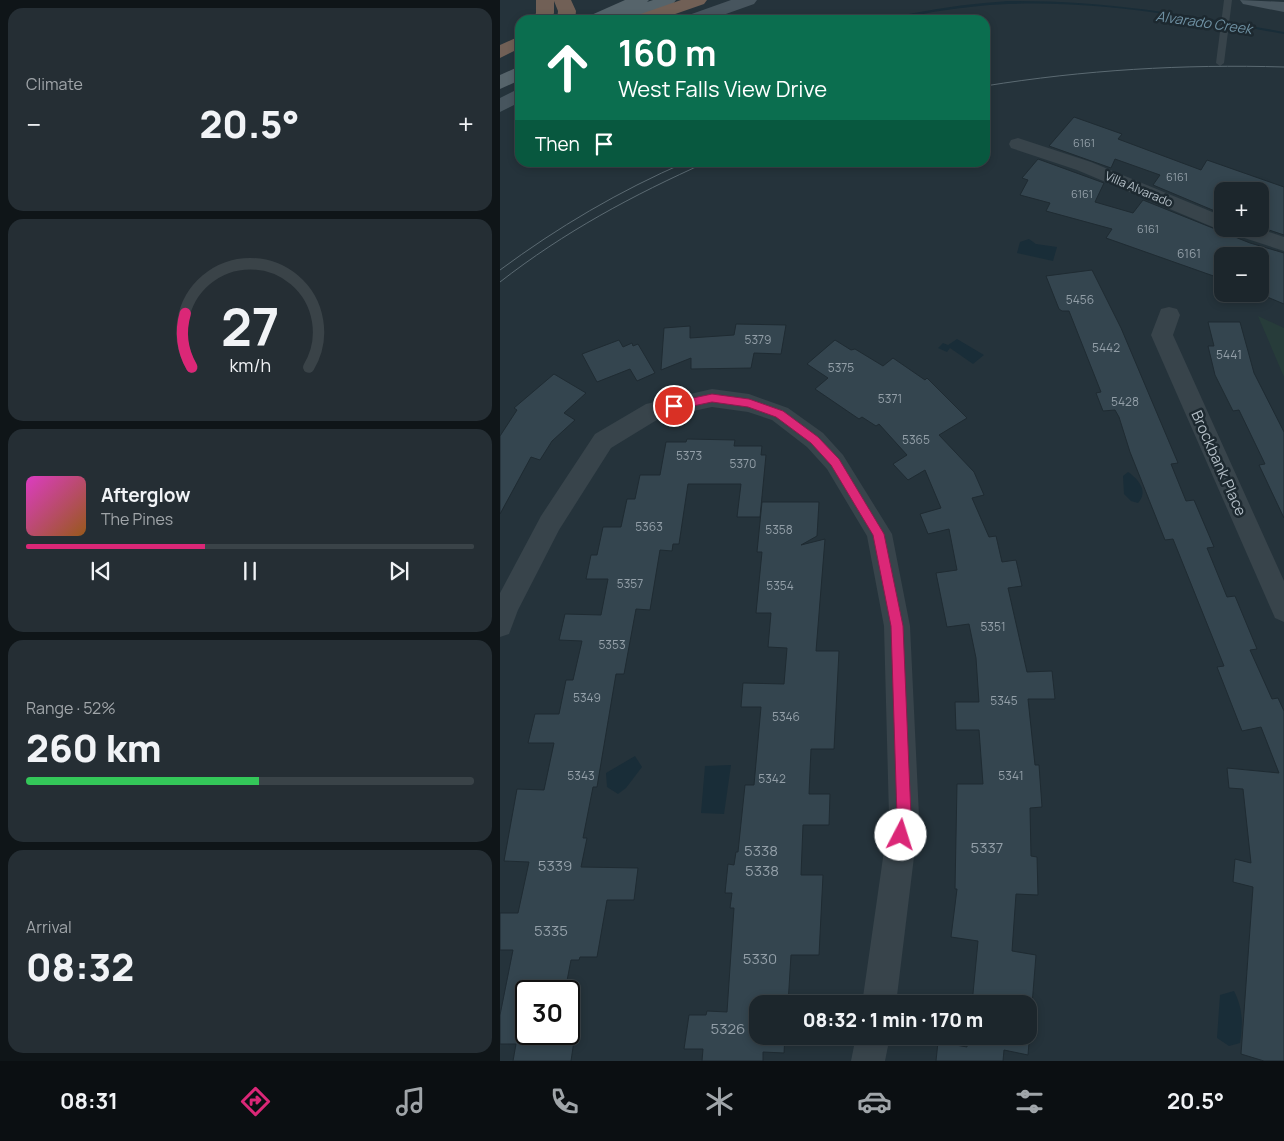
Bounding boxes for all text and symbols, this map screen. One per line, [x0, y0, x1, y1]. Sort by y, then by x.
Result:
water label: Alvarado Creek [1155, 6, 1255, 38]
text: 160 m [618, 29, 717, 77]
icon: ahead [535, 35, 600, 100]
text: Climate [26, 73, 83, 95]
text: West Falls View Drive [618, 74, 827, 104]
text: 20.5° [199, 97, 300, 149]
text: − [26, 105, 41, 143]
text: + [458, 105, 474, 143]
icon: arrive [590, 130, 618, 158]
text: Then [535, 131, 580, 157]
house number: 6161 [1073, 135, 1095, 150]
street label: Villa Alvarado [1102, 167, 1176, 211]
house number: 6161 [1166, 169, 1188, 184]
map controls [1214, 182, 1269, 302]
button: + [1214, 182, 1269, 237]
house number: 6161 [1071, 186, 1093, 201]
house number: 6161 [1137, 221, 1159, 236]
house number: 6161 [1177, 245, 1201, 262]
button: − [1214, 247, 1269, 302]
text: 27 [221, 291, 279, 362]
house number: 5456 [1066, 291, 1094, 308]
house number: 5379 [744, 331, 772, 348]
house number: 5442 [1092, 339, 1120, 356]
house number: 5441 [1216, 346, 1242, 363]
text: km/h [229, 353, 271, 377]
house number: 5375 [828, 359, 854, 376]
pin [653, 385, 695, 427]
house number: 5371 [878, 390, 902, 407]
icon: arrive [660, 392, 688, 420]
house number: 5428 [1111, 393, 1139, 410]
street label: Brockbank Place [1186, 407, 1252, 519]
house number: 5365 [902, 431, 930, 448]
house number: 5373 [676, 447, 702, 464]
house number: 5370 [730, 455, 756, 472]
text: Afterglow [101, 482, 190, 508]
text: The Pines [101, 508, 173, 530]
house number: 5363 [635, 518, 663, 535]
house number: 5358 [765, 521, 793, 538]
icon: previous [87, 557, 115, 585]
icon: pause [236, 557, 264, 585]
icon: next [385, 557, 413, 585]
house number: 5357 [617, 575, 643, 592]
house number: 5354 [766, 577, 794, 594]
house number: 5351 [980, 618, 1006, 635]
house number: 5353 [598, 636, 626, 653]
house number: 5349 [573, 689, 601, 706]
house number: 5345 [990, 692, 1018, 709]
text: Range · 52% [26, 697, 116, 719]
house number: 5346 [772, 708, 800, 725]
text: 260 km [26, 721, 162, 773]
house number: 5343 [567, 767, 595, 784]
house number: 5341 [998, 767, 1024, 784]
house number: 5342 [758, 770, 786, 787]
position arrow [874, 808, 926, 860]
house number: 5337 [971, 837, 1003, 858]
house number: 5338 [744, 840, 778, 861]
house number: 5339 [538, 855, 572, 876]
house number: 5338 [745, 860, 779, 881]
text: Arrival [26, 916, 72, 938]
house number: 5335 [534, 920, 568, 941]
text: 08:32 [26, 940, 134, 992]
house number: 5330 [743, 948, 777, 969]
speed limit sign: 30 [515, 980, 580, 1045]
text: 08:32 · 1 min · 170 m [803, 1007, 983, 1033]
house number: 5326 [711, 1018, 745, 1039]
icon: directions [238, 1084, 273, 1119]
icon: music [393, 1084, 428, 1119]
icon: phone [547, 1084, 582, 1119]
icon: climate [702, 1084, 737, 1119]
icon: car [857, 1084, 892, 1119]
icon: filters [1012, 1084, 1047, 1119]
text: 08:31 [60, 1086, 118, 1116]
text: 20.5° [1167, 1086, 1224, 1116]

